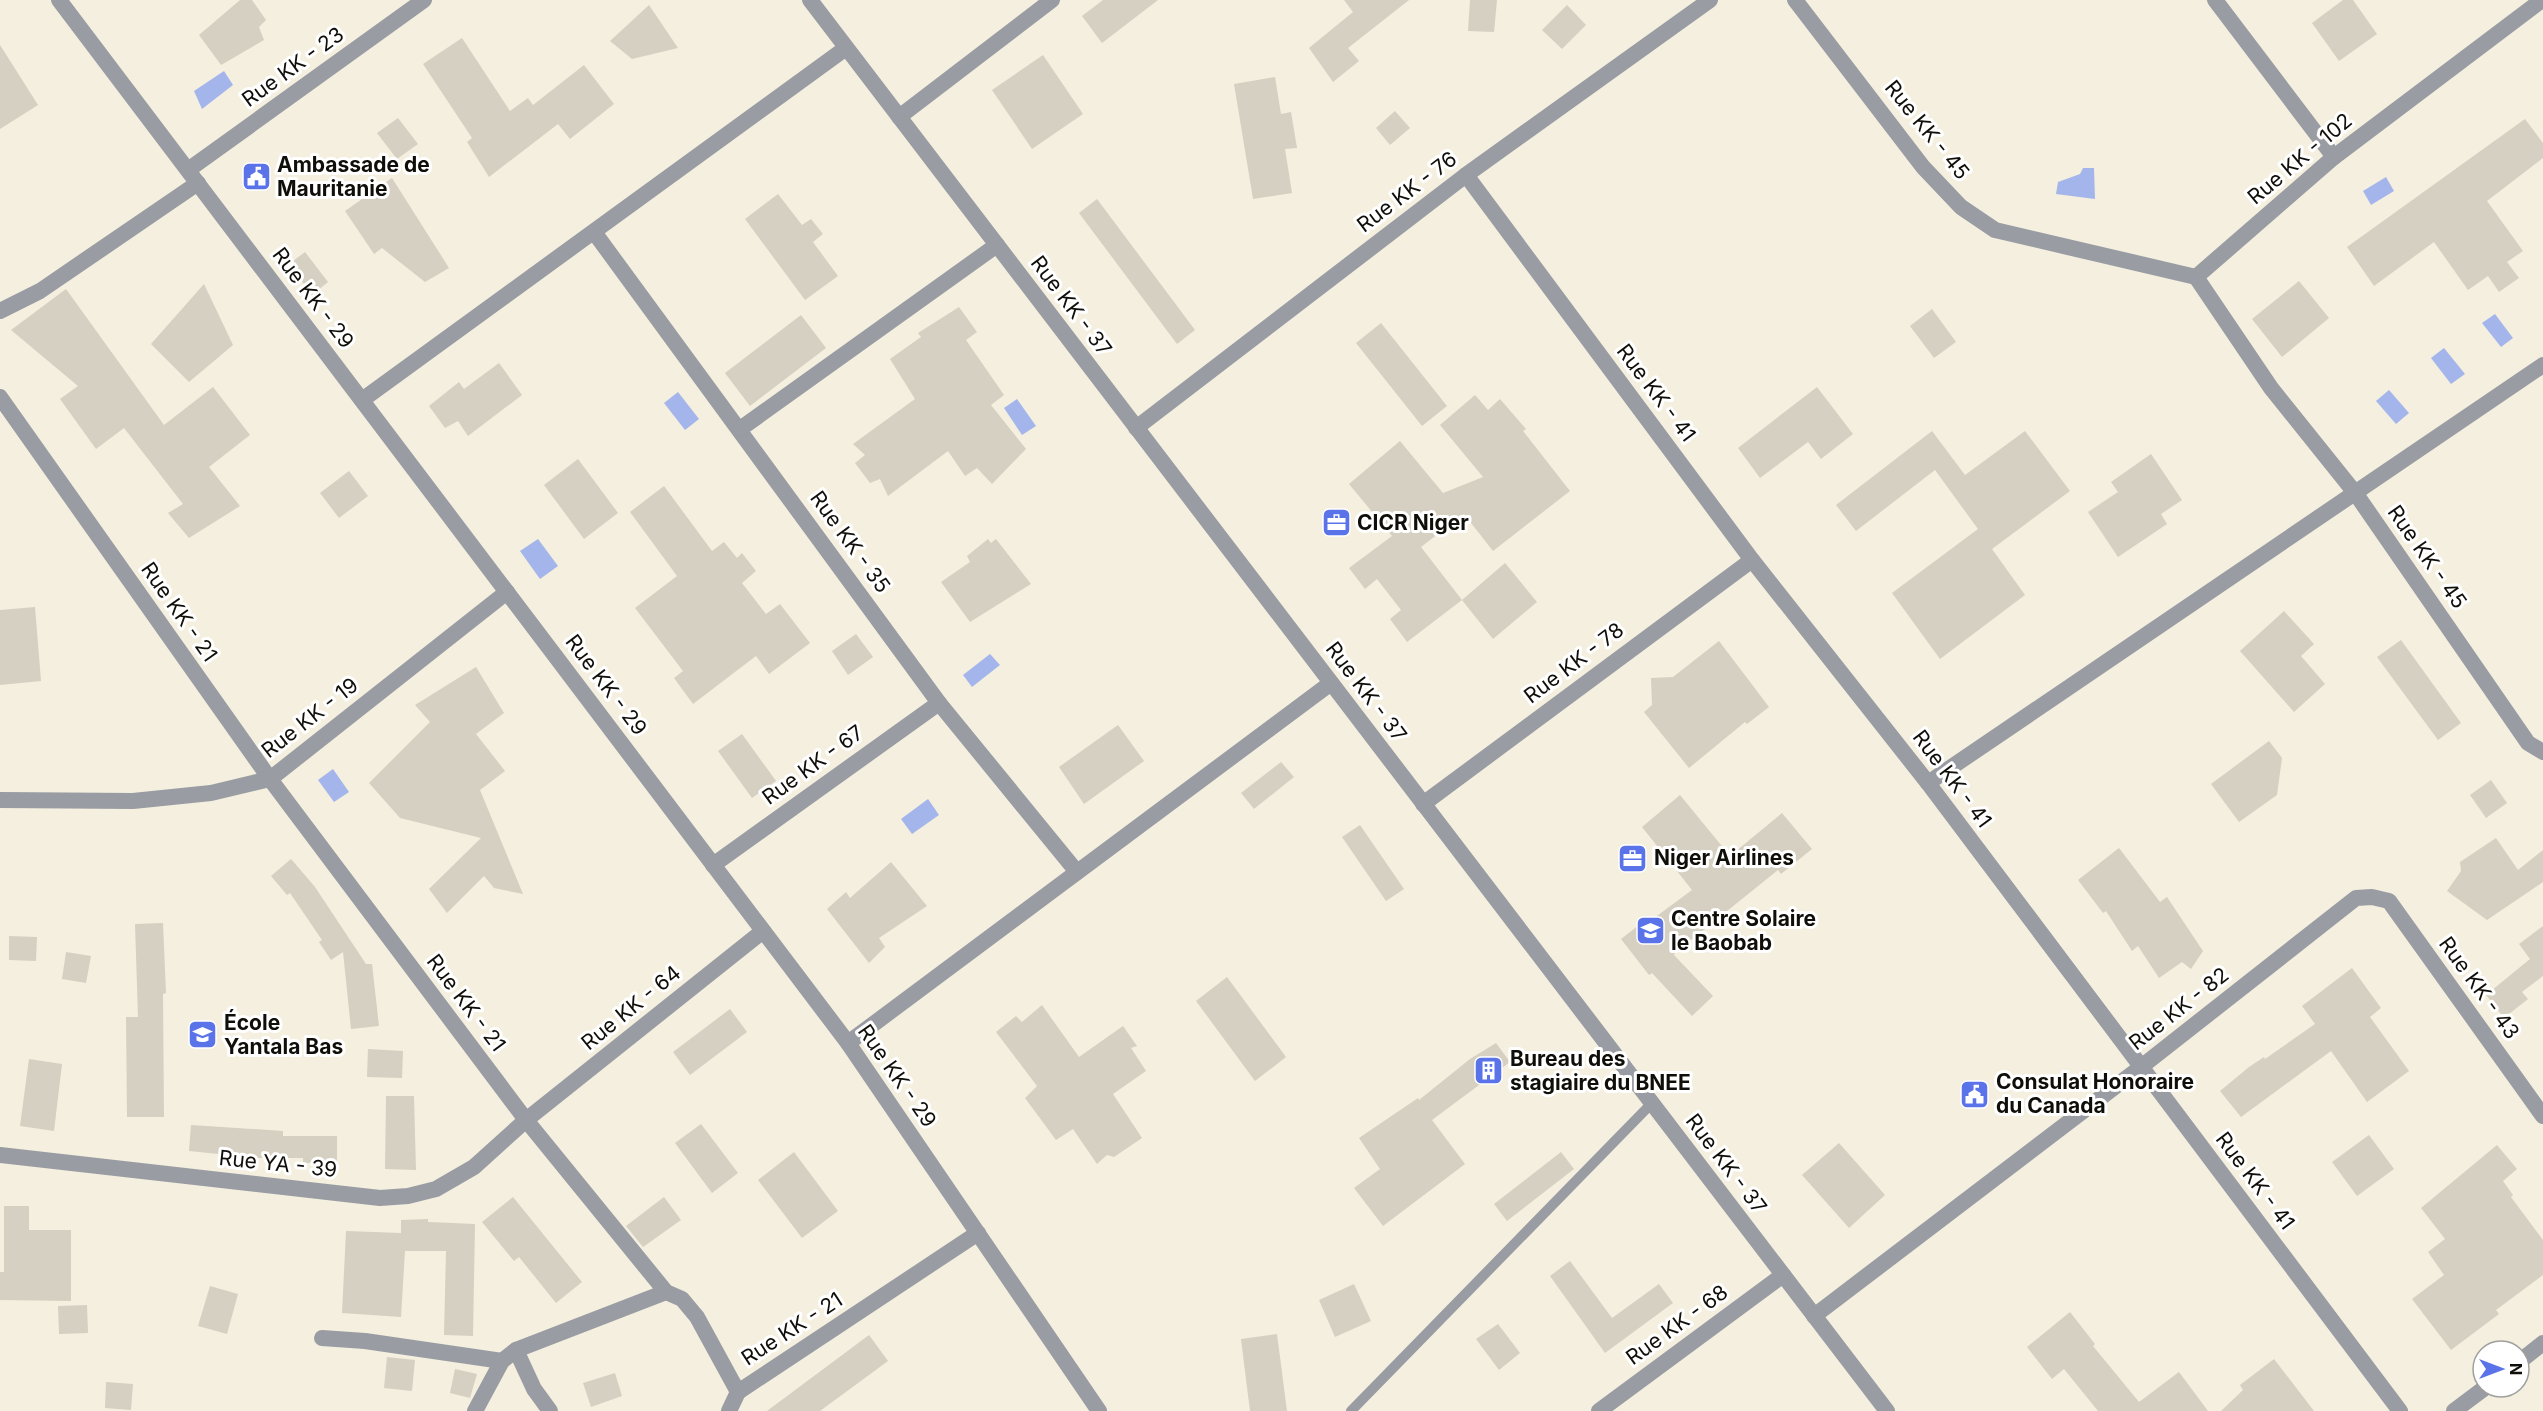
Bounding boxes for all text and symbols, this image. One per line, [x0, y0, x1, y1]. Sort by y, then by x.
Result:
street label: Rue KK - 23 [237, 21, 348, 112]
street label: Rue KK - 45 [1880, 75, 1975, 184]
street label: Rue KK - 102 [2242, 108, 2357, 209]
street label: Rue KK - 76 [1352, 146, 1461, 237]
place label: Ambassade de Mauritanie [277, 152, 430, 201]
public building icon: Ambassade de Mauritanie [240, 161, 272, 193]
street label: Rue KK - 29 [267, 242, 359, 353]
street label: Rue KK - 37 [1026, 251, 1117, 361]
street label: Rue KK - 41 [1612, 339, 1701, 446]
street label: Rue KK - 35 [805, 486, 896, 597]
street label: Rue KK - 45 [2383, 500, 2472, 613]
office icon: CICR Niger [1320, 507, 1352, 539]
place label: CICR Niger [1357, 510, 1469, 535]
street label: Rue KK - 21 [136, 557, 223, 666]
street label: Rue KK - 78 [1519, 617, 1628, 708]
street label: Rue KK - 29 [560, 629, 652, 740]
street label: Rue KK - 37 [1321, 637, 1412, 747]
street label: Rue KK - 19 [257, 672, 363, 763]
street label: Rue KK - 67 [757, 720, 868, 810]
street label: Rue KK - 41 [1908, 725, 1997, 832]
office icon: Niger Airlines [1617, 842, 1649, 874]
place label: Niger Airlines [1654, 845, 1794, 870]
place label: Centre Solaire le Baobab [1671, 906, 1816, 955]
school or university icon: Centre Solaire le Baobab [1634, 915, 1666, 947]
street label: Rue KK - 43 [2434, 932, 2525, 1044]
street label: Rue KK - 21 [422, 949, 511, 1056]
street label: Rue KK - 64 [576, 960, 685, 1055]
street label: Rue KK - 82 [2124, 962, 2234, 1055]
place label: École Yantala Bas [224, 1009, 343, 1059]
school or university icon: École Yantala Bas [187, 1019, 219, 1051]
street label: Rue KK - 29 [853, 1020, 942, 1132]
place label: Bureau des stagiaire du BNEE [1510, 1046, 1691, 1095]
building icon: Bureau des stagiaire du BNEE [1473, 1055, 1505, 1087]
place label: Consulat Honoraire du Canada [1996, 1069, 2194, 1118]
public building icon: Consulat Honoraire du Canada [1959, 1078, 1991, 1110]
street label: Rue KK - 37 [1681, 1109, 1772, 1219]
street label: Rue KK - 41 [2211, 1127, 2300, 1234]
street label: Rue YA - 39 [218, 1145, 338, 1182]
street label: Rue KK - 68 [1621, 1279, 1733, 1370]
street label: Rue KK - 21 [737, 1287, 847, 1370]
north arrow [2471, 1339, 2531, 1399]
text: N [2506, 1363, 2526, 1375]

